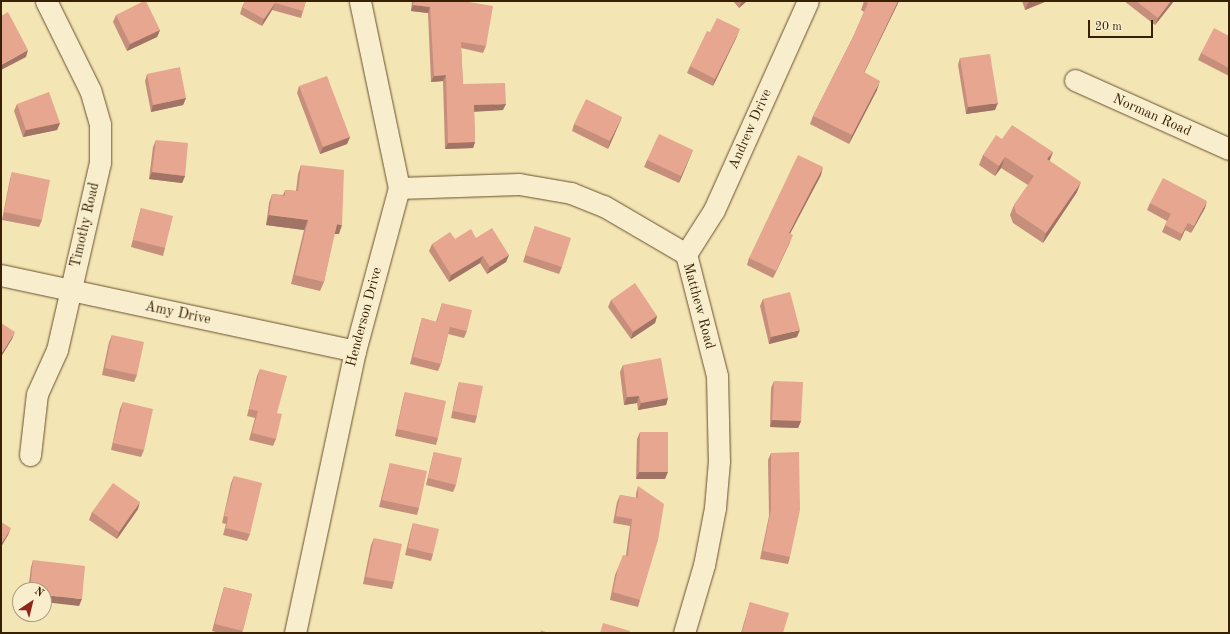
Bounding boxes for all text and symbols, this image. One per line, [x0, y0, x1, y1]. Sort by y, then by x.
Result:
scale bar [1090, 12, 1155, 38]
text: 20 m [1095, 21, 1122, 33]
street label: Andrew Drive [725, 86, 775, 172]
street label: Norman Road [1110, 90, 1194, 140]
street label: Timothy Road [67, 181, 103, 269]
street label: Matthew Road [679, 261, 719, 351]
street label: Henderson Drive [343, 265, 385, 369]
street label: Amy Drive [144, 298, 212, 328]
north arrow [12, 582, 52, 622]
text: N [32, 586, 45, 599]

